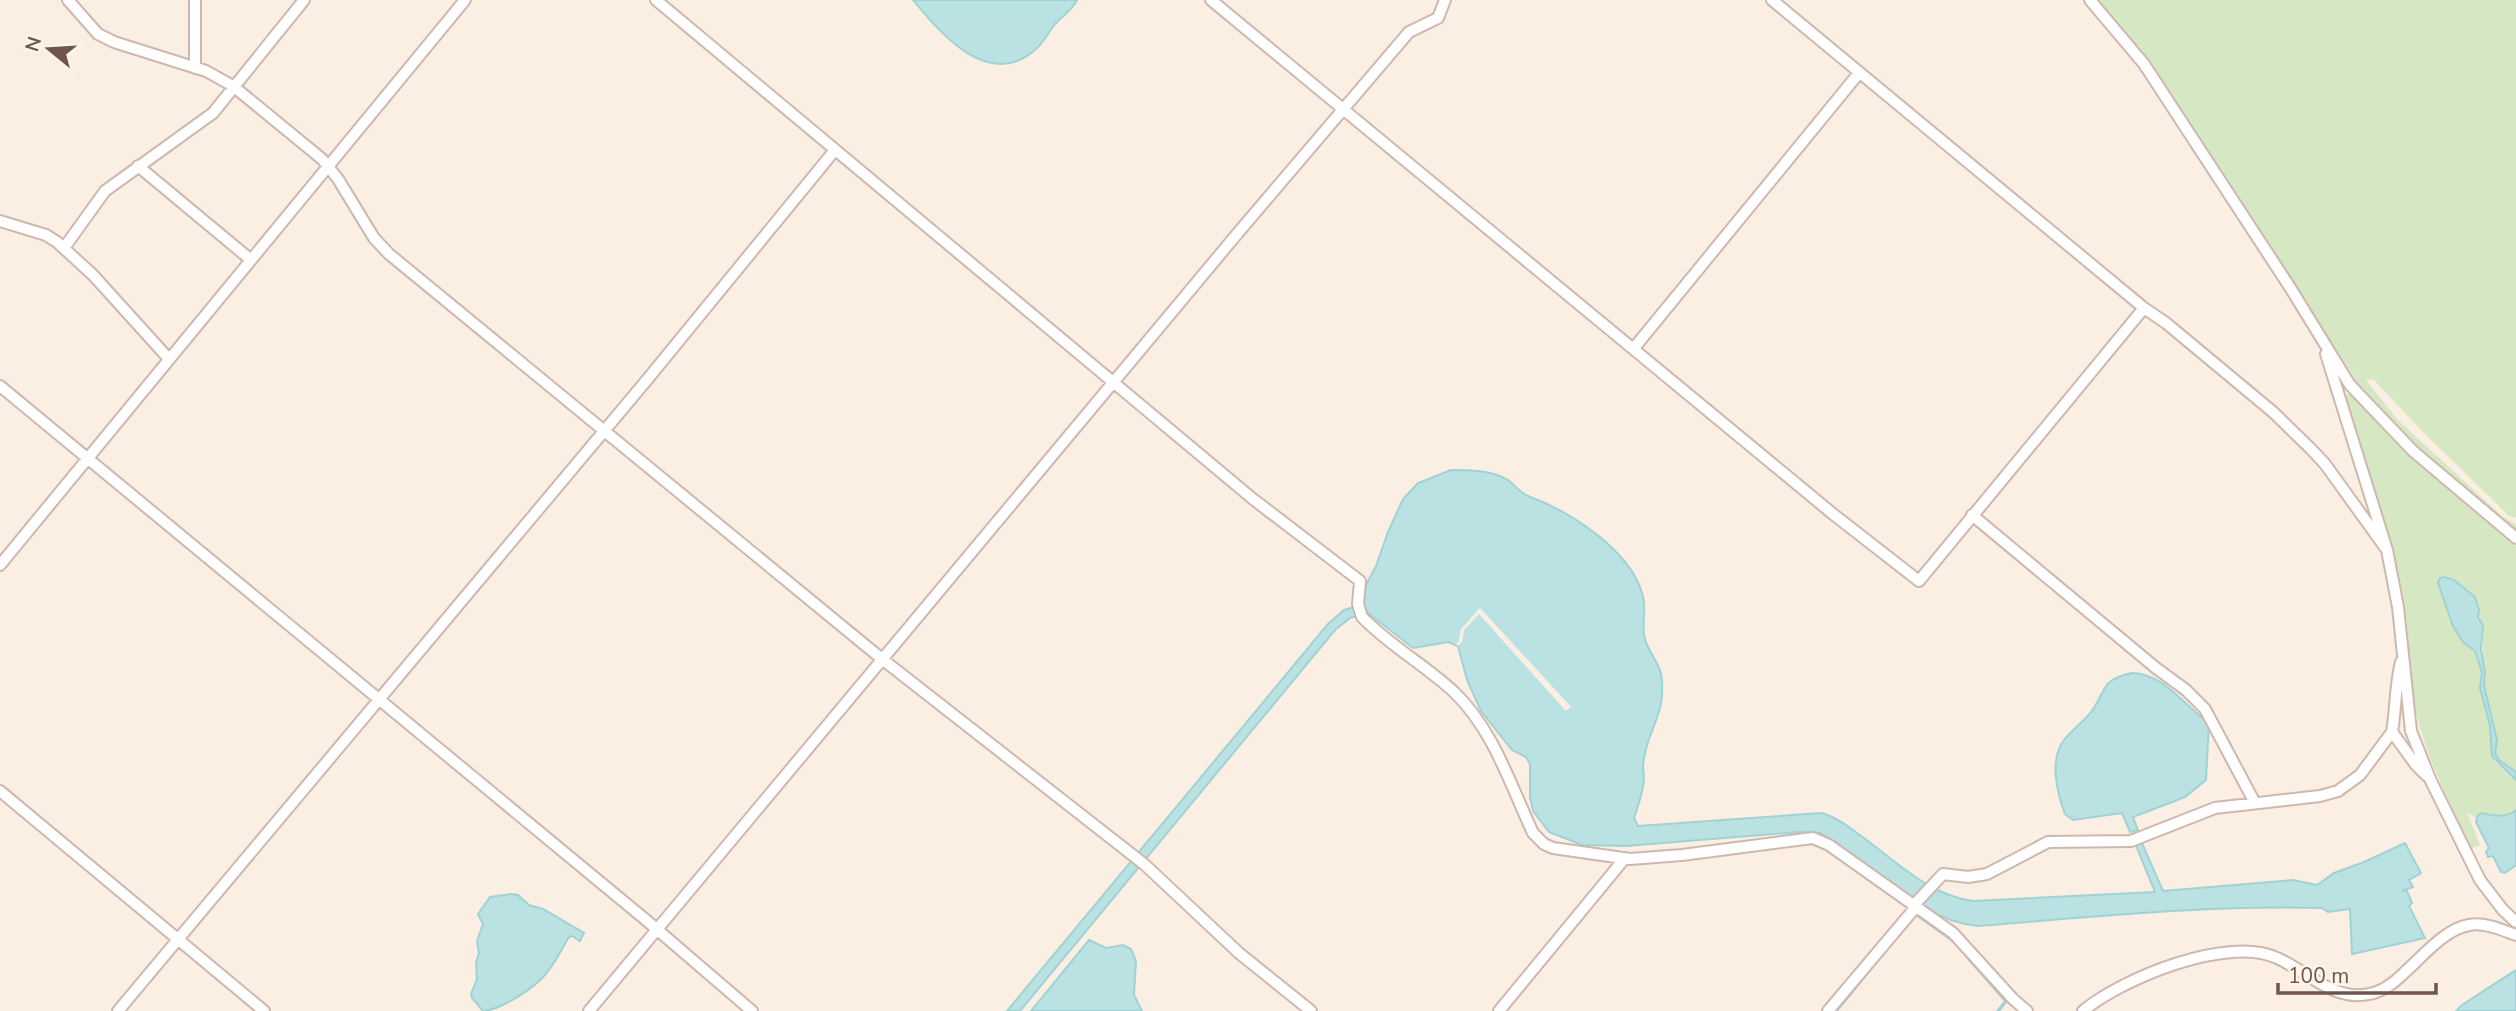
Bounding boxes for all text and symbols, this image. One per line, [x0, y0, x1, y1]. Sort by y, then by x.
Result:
north arrow [14, 14, 84, 84]
text: N [19, 33, 48, 55]
scale bar [2278, 951, 2436, 995]
text: 100 m [2288, 962, 2349, 990]

